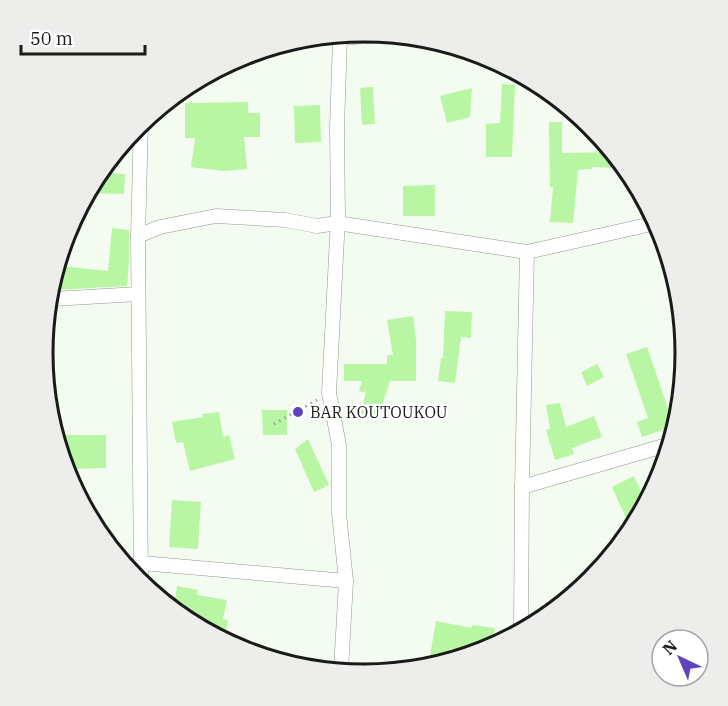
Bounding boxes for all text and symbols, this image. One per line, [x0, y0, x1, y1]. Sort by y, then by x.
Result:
scale bar [21, 18, 146, 56]
text: 50 m [30, 27, 73, 50]
place label: BAR KOUTOUKOU [310, 402, 448, 422]
marker: BAR KOUTOUKOU [291, 405, 305, 419]
north arrow [650, 628, 710, 688]
text: N [658, 636, 681, 659]

